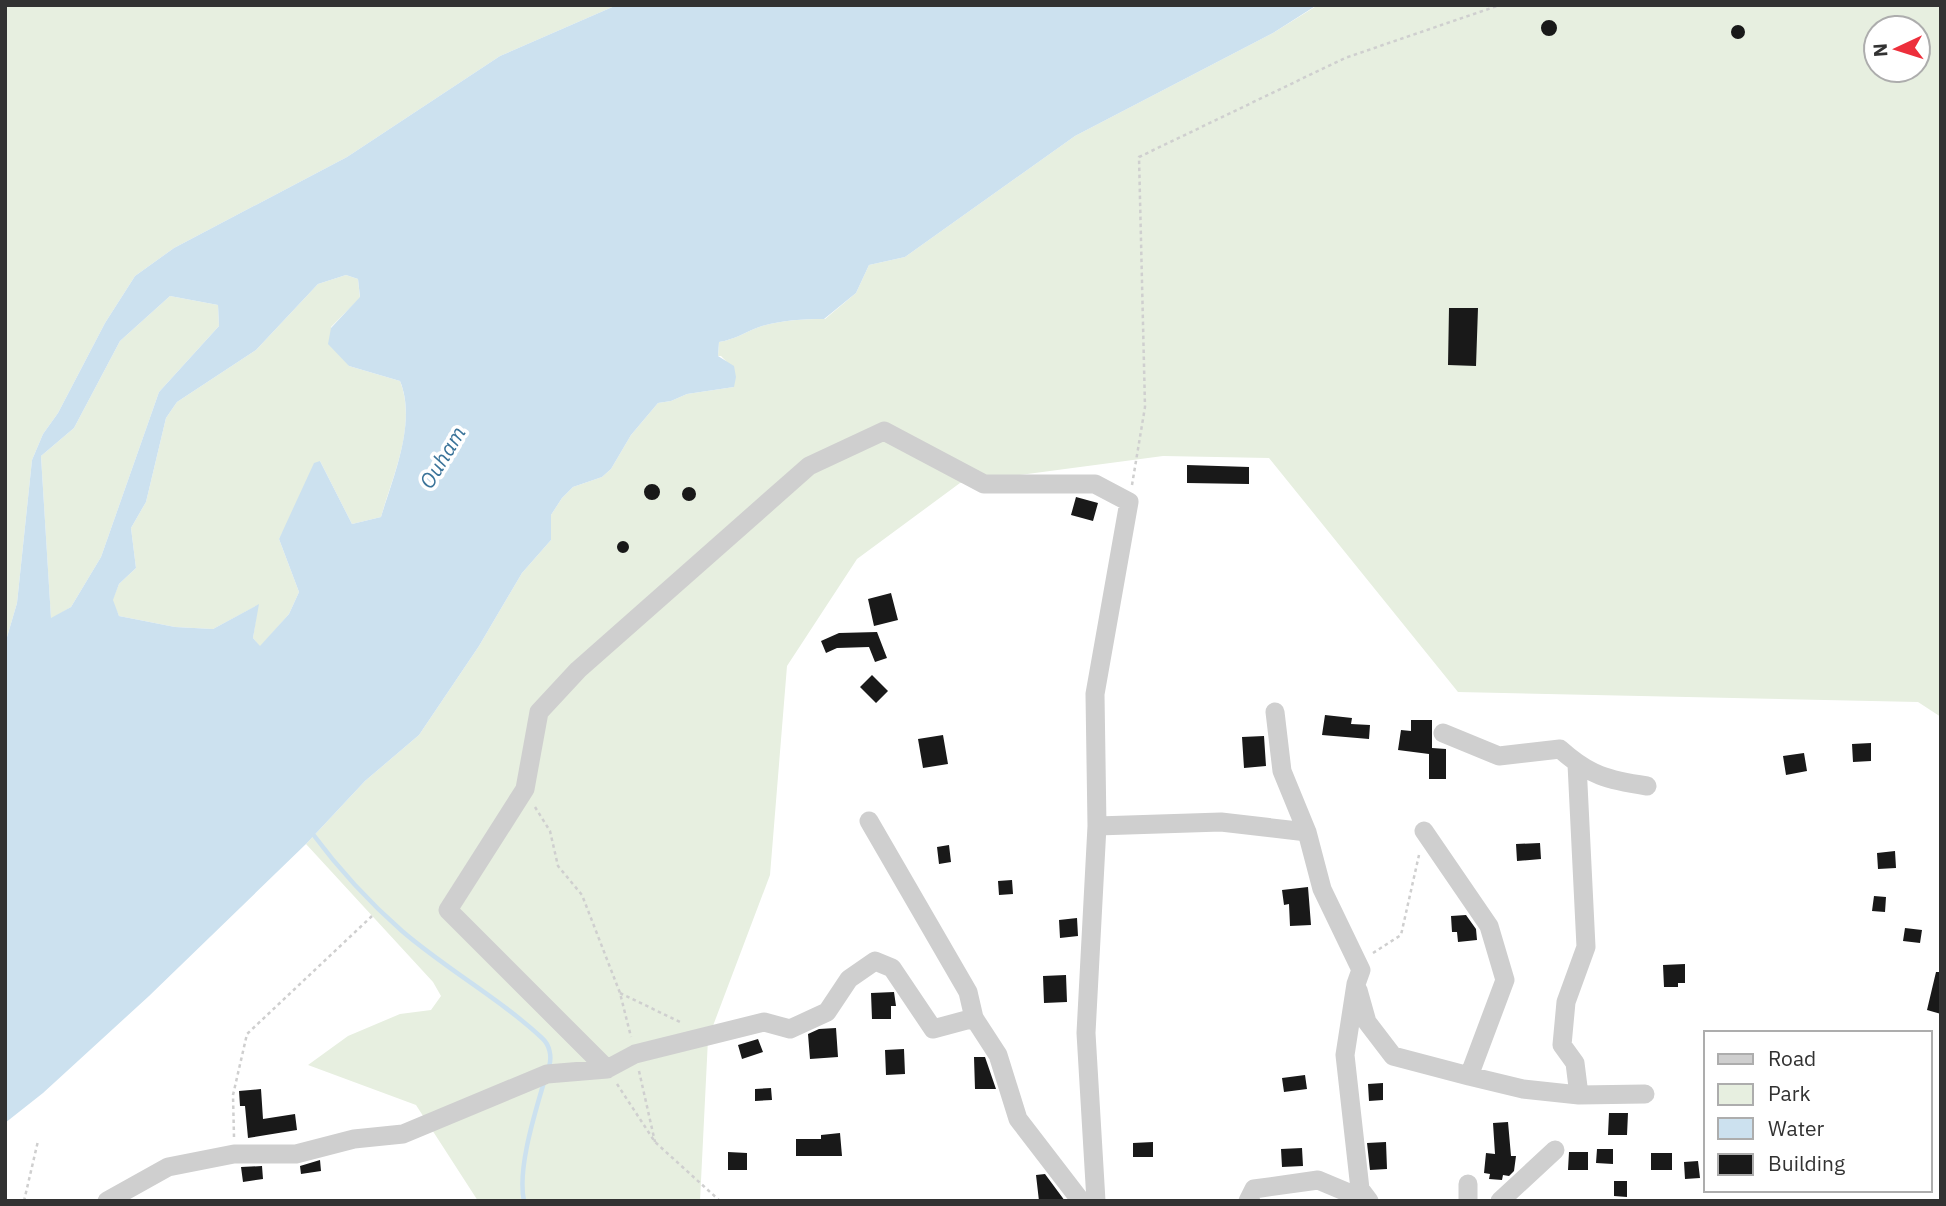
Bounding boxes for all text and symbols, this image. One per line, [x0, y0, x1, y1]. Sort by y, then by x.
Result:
north arrow [1862, 14, 1932, 84]
text: N [1868, 42, 1892, 58]
water label: Ouham [412, 421, 472, 493]
legend [1704, 1031, 1932, 1192]
text: Road [1768, 1044, 1816, 1072]
text: Park [1768, 1079, 1811, 1107]
text: Water [1768, 1114, 1825, 1142]
text: Building [1768, 1149, 1845, 1177]

